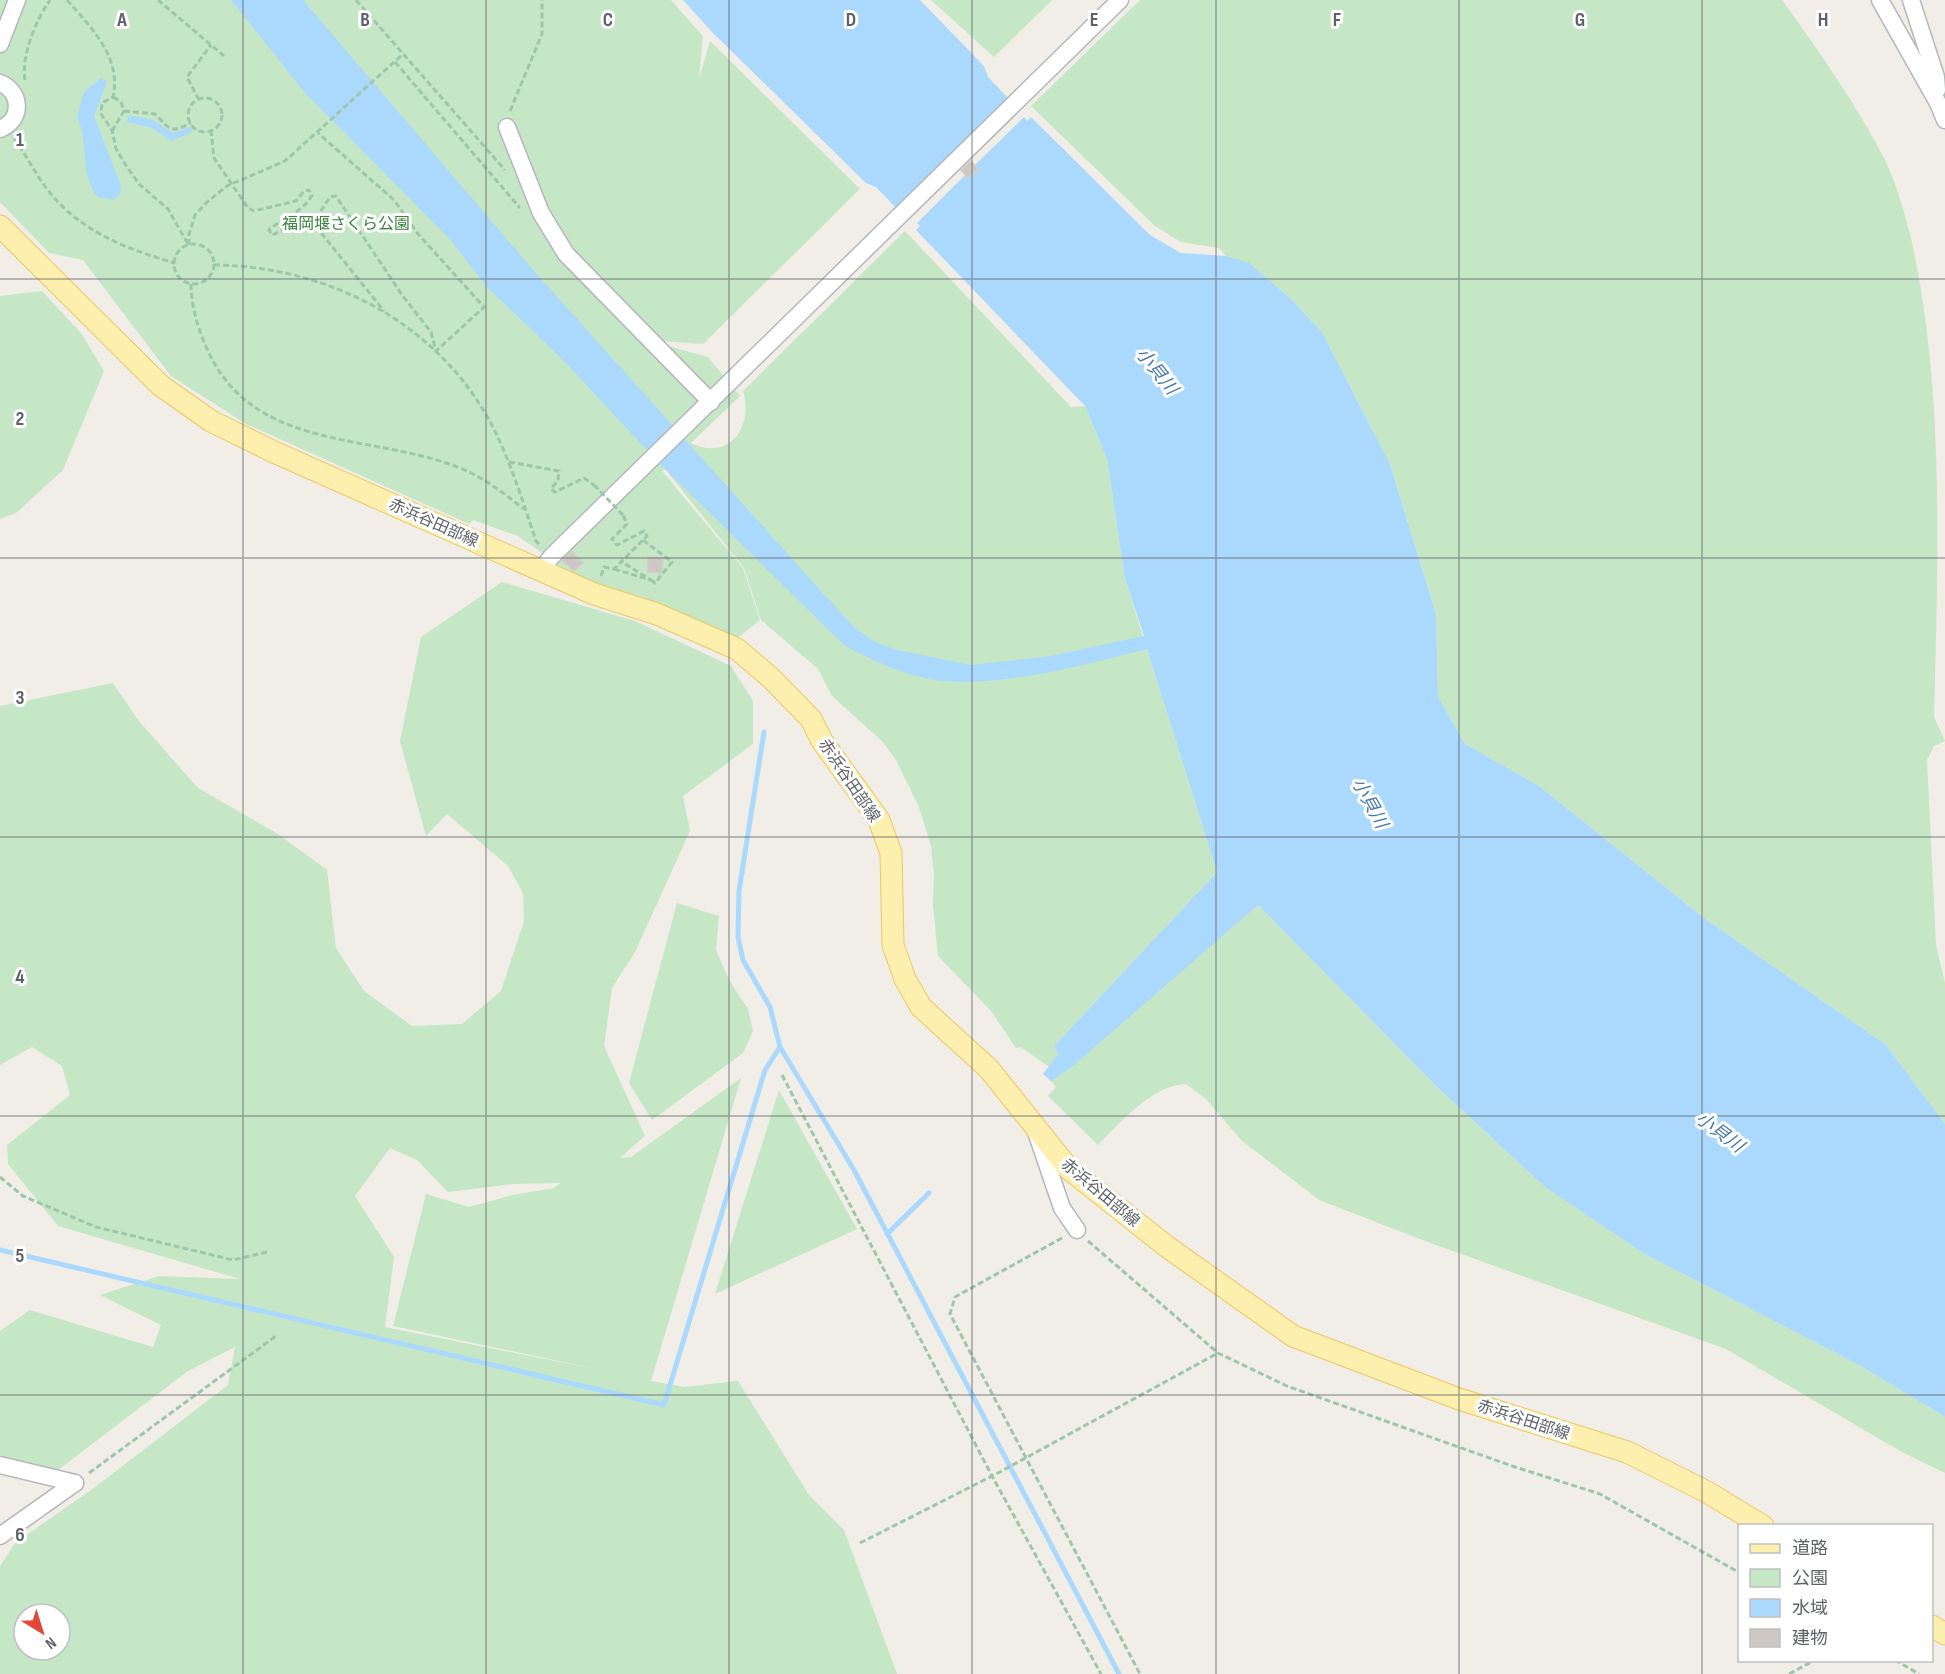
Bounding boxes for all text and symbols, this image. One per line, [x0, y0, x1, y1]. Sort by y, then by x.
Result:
text: A [116, 8, 127, 32]
text: B [360, 8, 370, 32]
text: C [603, 8, 613, 32]
text: D [846, 8, 856, 32]
text: E [1090, 8, 1098, 32]
text: F [1333, 8, 1341, 32]
text: G [1575, 8, 1585, 32]
text: H [1818, 8, 1828, 32]
text: 1 [16, 128, 24, 152]
park label: 福岡堰さくら公園 [282, 215, 410, 234]
water label: 小貝川 [1131, 344, 1183, 400]
text: 2 [16, 407, 24, 431]
street label: 赤浜谷田部線 [386, 495, 481, 552]
text: 3 [16, 686, 25, 710]
street label: 赤浜谷田部線 [814, 736, 883, 826]
water label: 小貝川 [1347, 775, 1393, 834]
text: 4 [15, 965, 25, 989]
water label: 小貝川 [1692, 1108, 1749, 1158]
street label: 赤浜谷田部線 [1057, 1155, 1143, 1231]
text: 5 [16, 1244, 25, 1268]
street label: 赤浜谷田部線 [1475, 1397, 1572, 1444]
text: 6 [15, 1523, 25, 1547]
legend [1738, 1524, 1933, 1662]
text: 道路 [1792, 1538, 1828, 1559]
text: 公園 [1792, 1568, 1828, 1589]
text: 水域 [1792, 1598, 1828, 1619]
north arrow [12, 1602, 72, 1662]
text: 建物 [1792, 1628, 1828, 1649]
text: N [41, 1633, 60, 1653]

